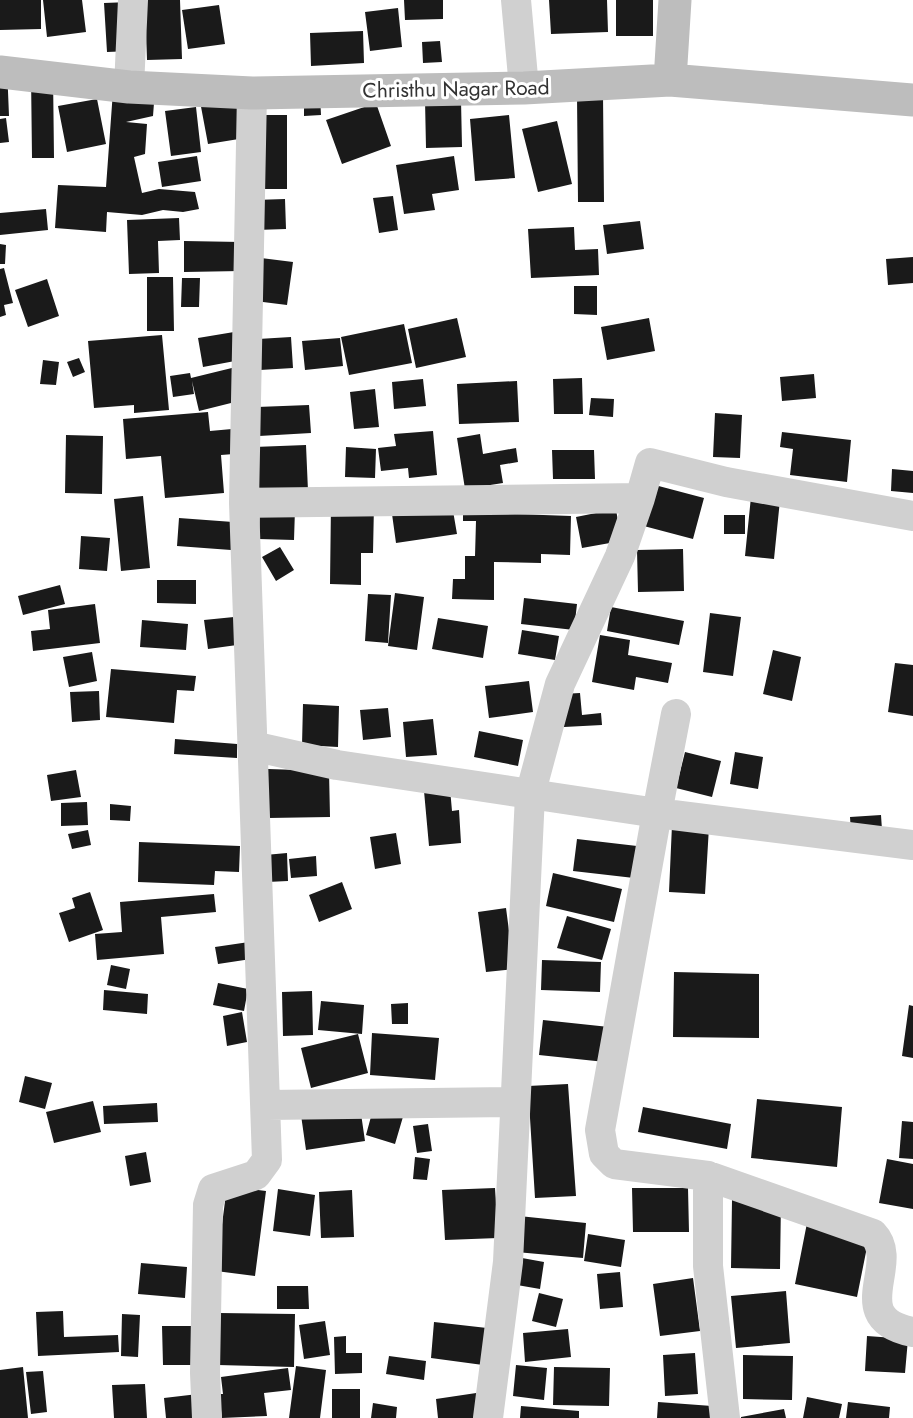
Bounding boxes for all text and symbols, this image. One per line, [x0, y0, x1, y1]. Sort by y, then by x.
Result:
street label: Christhu Nagar Road [362, 72, 550, 106]

